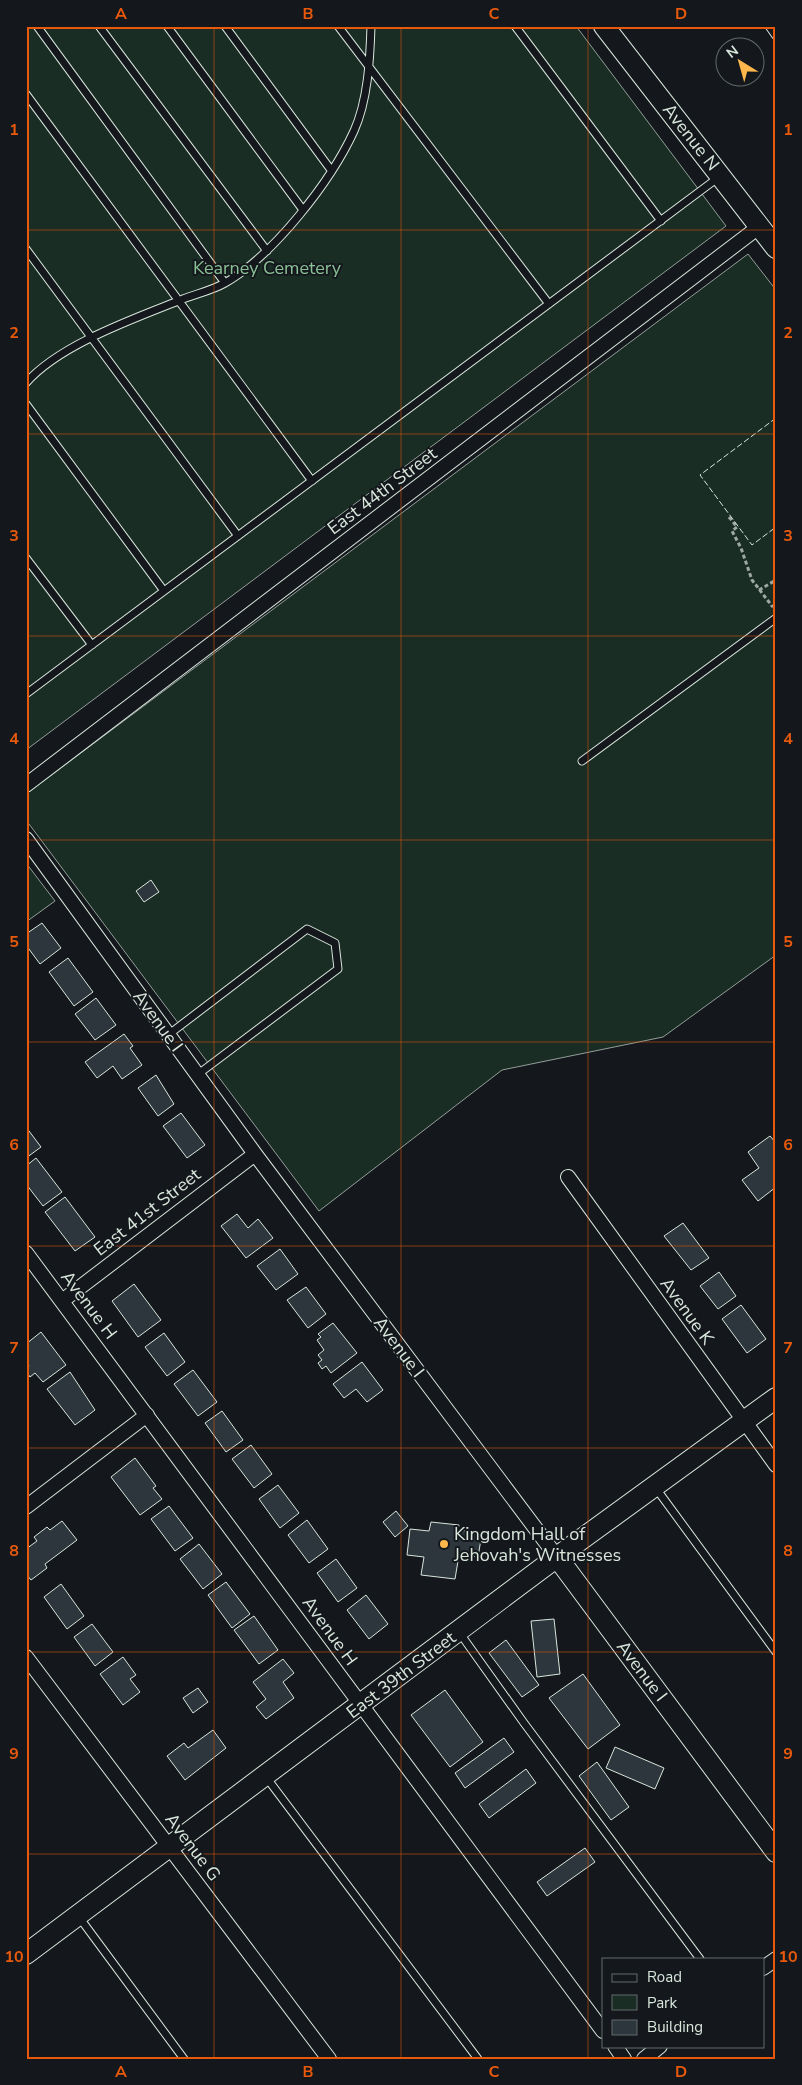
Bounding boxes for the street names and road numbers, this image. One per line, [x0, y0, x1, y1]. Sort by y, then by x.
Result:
street label: Avenue N [657, 98, 725, 176]
street label: East 44th Street [322, 442, 442, 540]
street label: Avenue I [128, 985, 188, 1057]
street label: East 41st Street [89, 1162, 206, 1261]
street label: Avenue H [55, 1266, 123, 1344]
street label: Avenue K [655, 1273, 720, 1350]
street label: Avenue I [368, 1312, 430, 1382]
street label: Avenue H [297, 1592, 363, 1670]
street label: East 39th Street [341, 1626, 461, 1724]
street label: Avenue I [611, 1636, 673, 1706]
street label: Avenue G [160, 1808, 226, 1886]

